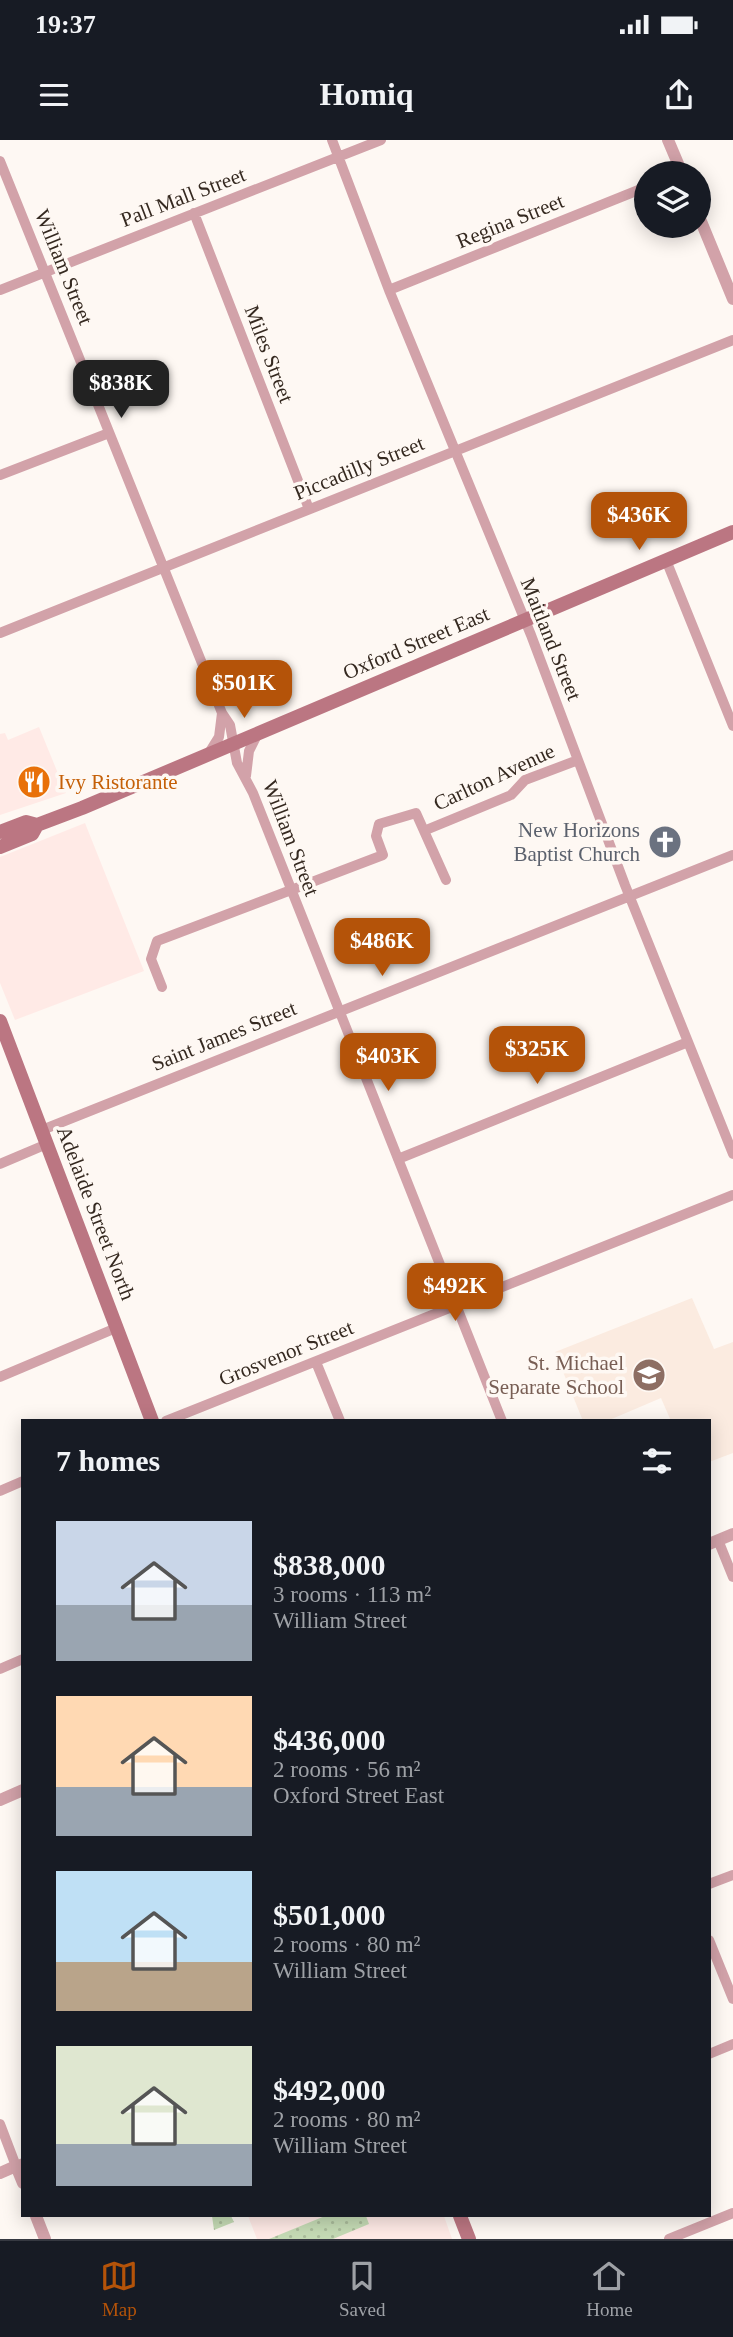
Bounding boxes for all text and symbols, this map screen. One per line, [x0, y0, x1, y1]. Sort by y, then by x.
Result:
text: 19:37 [35, 10, 96, 39]
icon: menu [35, 76, 73, 114]
text: Homiq [319, 76, 414, 112]
icon: share [660, 76, 698, 114]
map controls [634, 161, 711, 238]
button: layers [634, 161, 711, 238]
street label: Pall Mall Street [117, 162, 249, 232]
street label: Regina Street [453, 189, 567, 253]
street label: William Street [30, 206, 98, 328]
street label: Miles Street [240, 302, 299, 406]
pin: $838K [72, 360, 170, 420]
text: $838K [89, 370, 153, 395]
street label: Piccadilly Street [290, 431, 428, 505]
pin: $436K [590, 492, 688, 552]
text: $436K [607, 502, 671, 527]
street label: Maitland Street [516, 574, 587, 704]
street label: Oxford Street East [339, 601, 493, 685]
pin: $501K [195, 660, 293, 720]
text: $501K [212, 670, 276, 695]
street label: Carlton Avenue [430, 738, 558, 816]
restaurant icon: Ivy Ristorante [15, 763, 53, 801]
place label: Ivy Ristorante [58, 770, 178, 794]
street label: William Street [258, 777, 324, 899]
place label: New Horizons Baptist Church [513, 818, 640, 866]
church icon: New Horizons Baptist Church [646, 823, 684, 861]
pin: $486K [333, 918, 431, 978]
text: $486K [350, 928, 414, 953]
street label: Saint James Street [148, 996, 300, 1076]
pin: $325K [488, 1026, 586, 1086]
pin: $403K [339, 1034, 437, 1093]
text: $325K [505, 1036, 569, 1061]
text: $403K [356, 1043, 420, 1068]
street label: Adelaide Street North [52, 1123, 140, 1304]
pin: $492K [406, 1264, 504, 1323]
text: $492K [423, 1273, 487, 1298]
street label: Grosvenor Street [215, 1315, 357, 1391]
place label: St. Michael Separate School [488, 1351, 624, 1399]
school or university icon: St. Michael Separate School [630, 1356, 668, 1394]
icon: filters [638, 1442, 676, 1480]
text: 7 homes [56, 1444, 160, 1477]
text: $838,000 [273, 1548, 386, 1581]
icon: home [112, 1549, 196, 1633]
text: 3 rooms · 113 m² [273, 1582, 431, 1607]
text: William Street [273, 1608, 407, 1633]
text: $436,000 [273, 1723, 386, 1756]
icon: home [112, 1724, 196, 1808]
text: 2 rooms · 56 m² [273, 1757, 420, 1782]
text: Oxford Street East [273, 1783, 444, 1808]
text: $501,000 [273, 1898, 386, 1931]
icon: home [112, 1899, 196, 1983]
text: 2 rooms · 80 m² [273, 1932, 420, 1957]
text: William Street [273, 1958, 407, 1983]
text: $492,000 [273, 2073, 386, 2106]
icon: home [112, 2074, 196, 2158]
text: 2 rooms · 80 m² [273, 2107, 420, 2132]
text: William Street [273, 2133, 407, 2158]
tab: Map [100, 2257, 138, 2321]
tab: Saved [339, 2257, 385, 2321]
tab: Home [586, 2257, 633, 2321]

